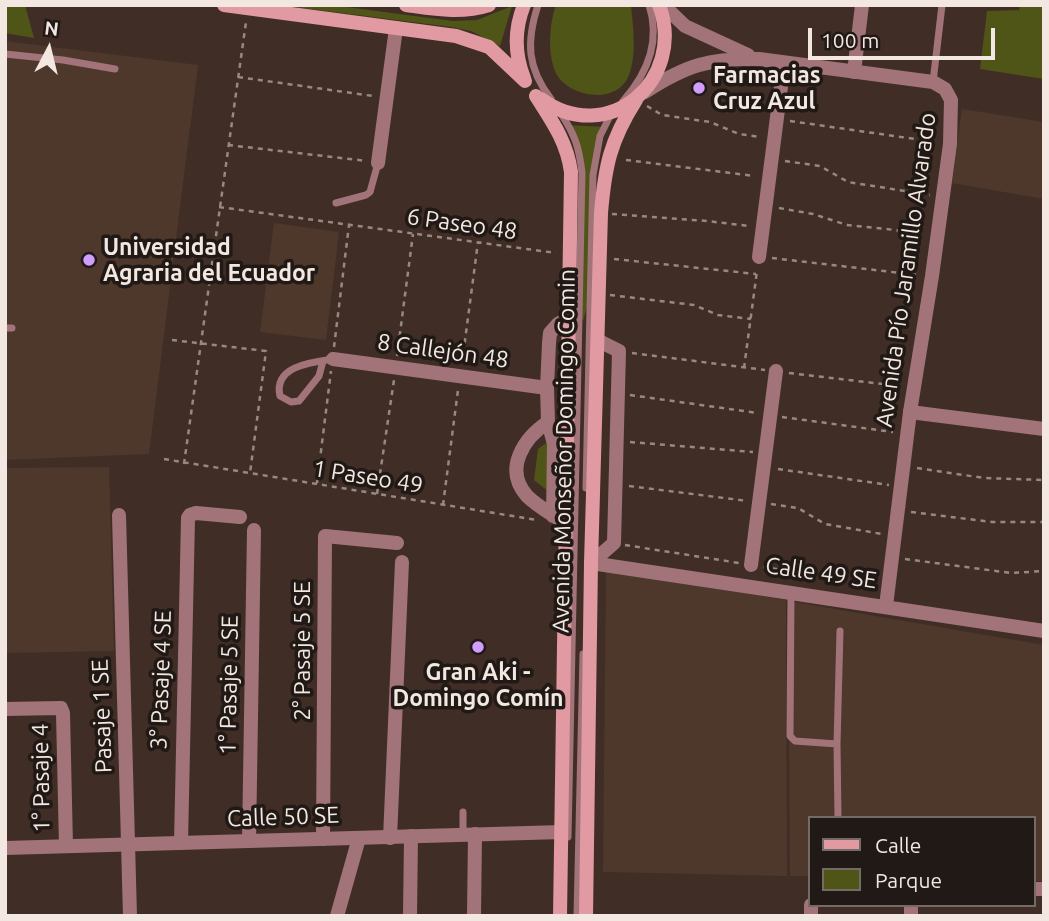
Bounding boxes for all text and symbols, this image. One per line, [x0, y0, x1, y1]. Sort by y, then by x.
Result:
north arrow [14, 14, 84, 84]
scale bar [811, 14, 998, 58]
text: N [43, 16, 60, 40]
text: 100 m [821, 28, 879, 52]
place label: Farmacias Cruz Azul [713, 61, 821, 115]
marker: Farmacias Cruz Azul [691, 80, 707, 96]
street label: Avenida Pío Jaramillo Alvarado [870, 111, 942, 429]
street label: 6 Paseo 48 [405, 203, 519, 245]
place label: Universidad Agraria del Ecuador [103, 233, 315, 287]
marker: Universidad Agraria del Ecuador [81, 252, 97, 268]
street label: Avenida Monseñor Domingo Comin [547, 269, 581, 633]
street label: 8 Callejón 48 [376, 328, 510, 374]
street label: 1 Paseo 49 [311, 455, 425, 499]
street label: Calle 49 SE [764, 552, 878, 594]
street label: 2° Pasaje 5 SE [288, 581, 316, 721]
street label: 3° Pasaje 4 SE [145, 610, 177, 750]
street label: 1° Pasaje 5 SE [214, 615, 244, 755]
marker: Gran Aki - Domingo Comín [470, 639, 486, 655]
place label: Gran Aki - Domingo Comín [392, 658, 564, 712]
street label: Pasaje 1 SE [86, 659, 118, 773]
street label: 1° Pasaje 4 [26, 723, 56, 833]
street label: Calle 50 SE [226, 801, 340, 833]
legend [808, 816, 1035, 907]
text: Calle [875, 833, 921, 857]
text: Parque [875, 868, 942, 892]

